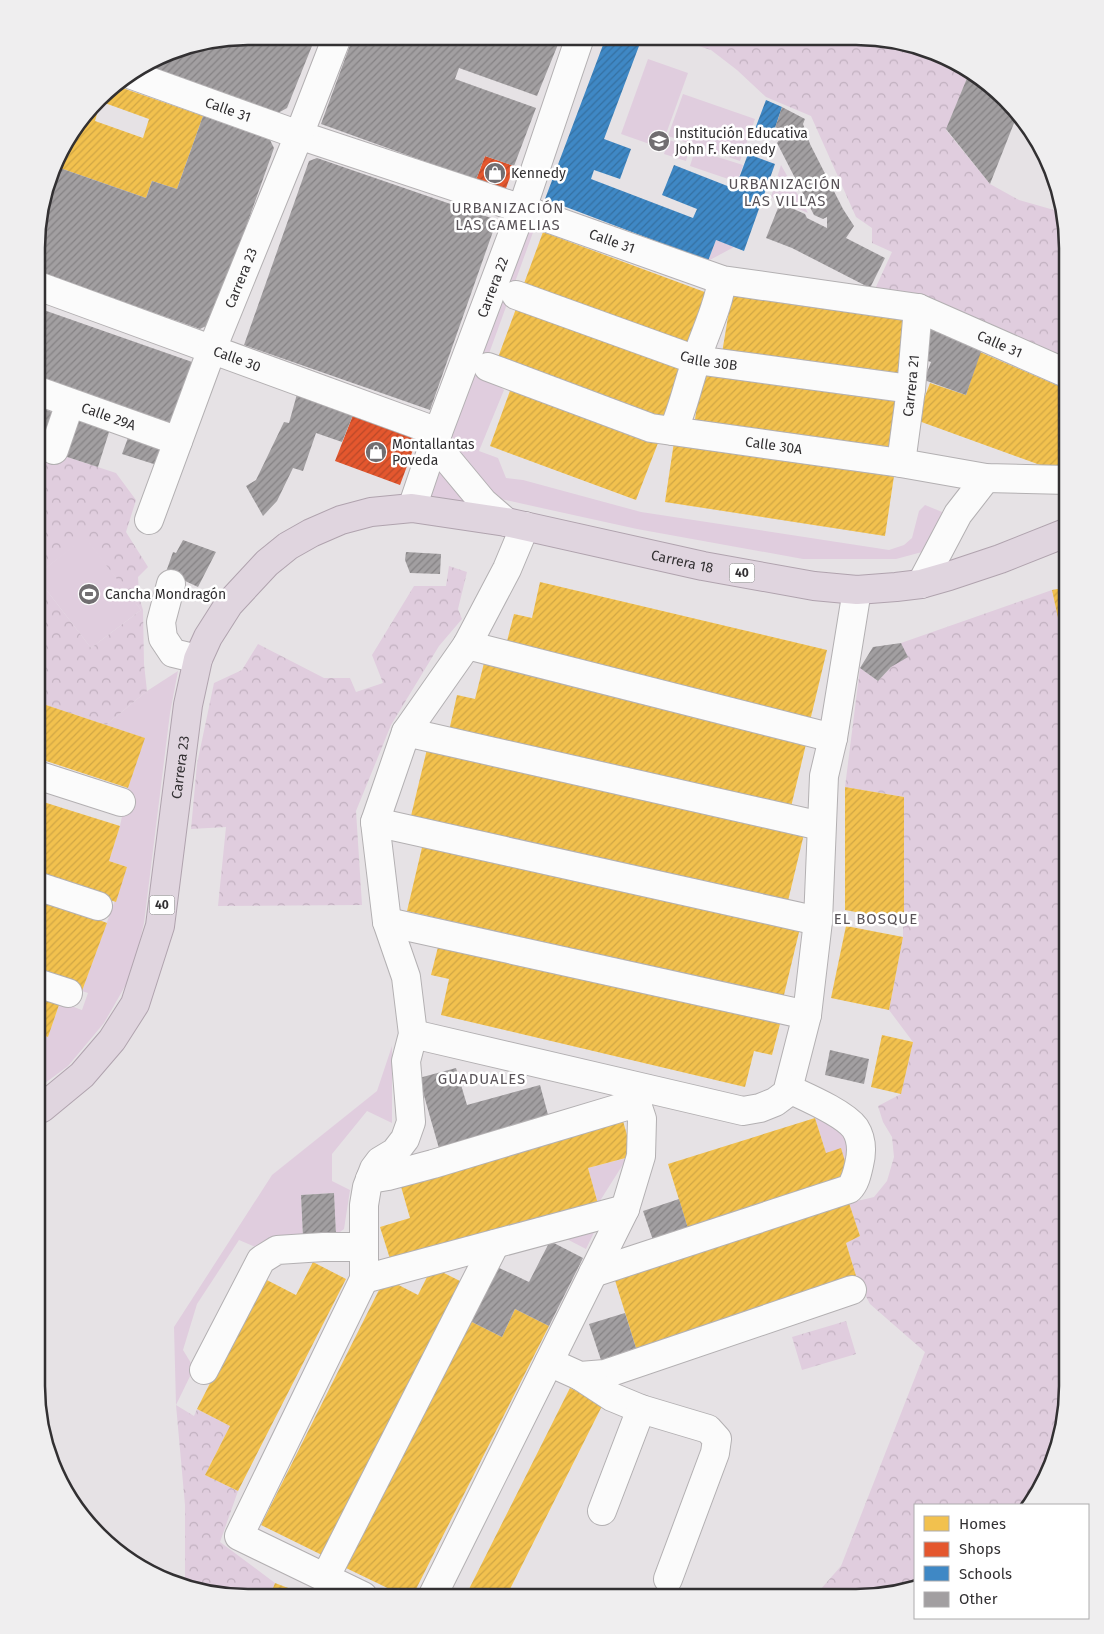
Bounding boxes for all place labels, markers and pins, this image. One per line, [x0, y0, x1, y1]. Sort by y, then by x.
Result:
place label: Institución Educativa John F. Kennedy [675, 125, 808, 158]
school or university icon: Institución Educativa John F. Kennedy [647, 129, 671, 153]
shop icon: Kennedy [483, 161, 507, 185]
place label: Kennedy [511, 165, 566, 182]
place label: Montallantas Poveda [392, 436, 475, 469]
shop icon: Montallantas Poveda [364, 440, 388, 464]
sports icon: Cancha Mondragón [77, 582, 101, 606]
place label: Cancha Mondragón [105, 586, 226, 603]

